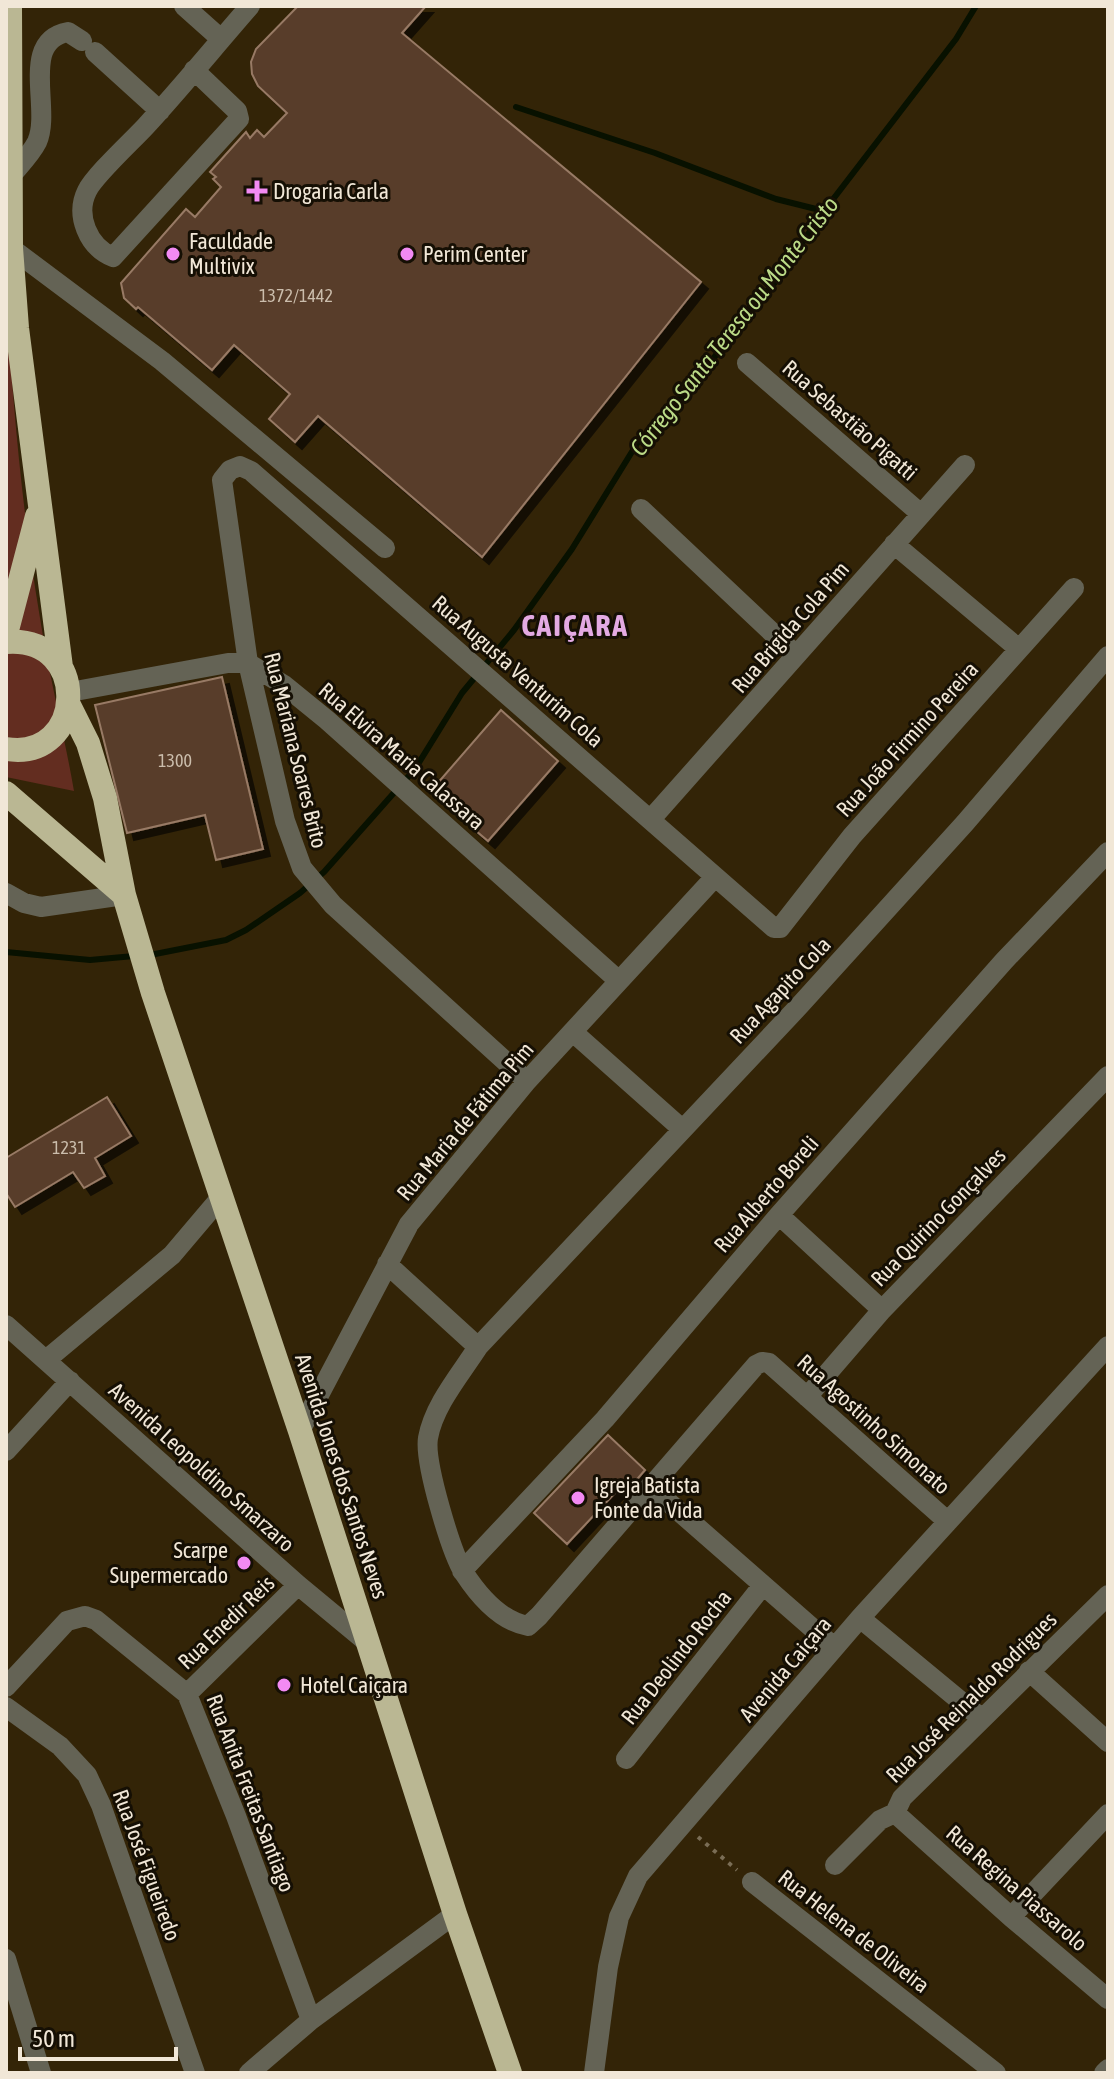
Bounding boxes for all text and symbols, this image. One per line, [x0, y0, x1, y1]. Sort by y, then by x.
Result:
place label: Drogaria Carla [273, 178, 389, 204]
marker: Drogaria Carla [248, 182, 266, 200]
water label: Córrego Santa Teresa ou Monte Cristo [624, 191, 844, 461]
place label: Faculdade Multivix [189, 228, 273, 279]
place label: Perim Center [423, 241, 528, 267]
marker: Faculdade Multivix [164, 245, 182, 263]
marker: Perim Center [398, 245, 416, 263]
house number: 1372/1442 [259, 285, 333, 306]
street label: Rua Sebastião Pigatti [777, 354, 923, 486]
street label: Rua Brigida Cola Pim [726, 556, 854, 698]
street label: Rua Augusta Venturim Cola [427, 590, 609, 752]
district label: CAIÇARA [521, 608, 629, 642]
street label: Rua Mariana Soares Brito [259, 649, 333, 851]
street label: Rua João Firmino Pereira [831, 656, 983, 822]
street label: Rua Elvira Maria Calassara [314, 677, 490, 835]
house number: 1300 [158, 750, 192, 771]
street label: Rua Agapito Cola [724, 931, 836, 1049]
street label: Rua Maria de Fátima Pim [391, 1037, 539, 1205]
street label: Rua Alberto Boreli [708, 1130, 824, 1258]
house number: 1231 [52, 1137, 86, 1158]
street label: Rua Quirino Gonçalves [865, 1142, 1011, 1292]
street label: Rua Agostinho Simonato [792, 1349, 956, 1499]
street label: Avenida Jones dos Santos Neves [290, 1350, 394, 1602]
street label: Avenida Leopoldino Smarzaro [104, 1377, 300, 1557]
place label: Igreja Batista Fonte da Vida [594, 1472, 703, 1523]
marker: Igreja Batista Fonte da Vida [569, 1489, 587, 1507]
place label: Scarpe Supermercado [110, 1537, 228, 1588]
marker: Scarpe Supermercado [235, 1554, 253, 1572]
street label: Rua Enedir Reis [173, 1570, 280, 1674]
street label: Rua Deolindo Rocha [616, 1585, 736, 1729]
street label: Rua José Reinaldo Rodrigues [880, 1606, 1062, 1788]
street label: Avenida Caiçara [734, 1611, 836, 1727]
place label: Hotel Caiçara [300, 1672, 408, 1698]
marker: Hotel Caiçara [275, 1676, 293, 1694]
street label: Rua Anita Freitas Santiago [201, 1691, 301, 1895]
street label: Rua José Figueiredo [108, 1786, 186, 1944]
street label: Rua Regina Piassarolo [941, 1820, 1093, 1956]
street label: Rua Helena de Oliveira [773, 1864, 935, 1998]
scale bar [20, 2011, 176, 2061]
text: 50 m [32, 2025, 75, 2052]

